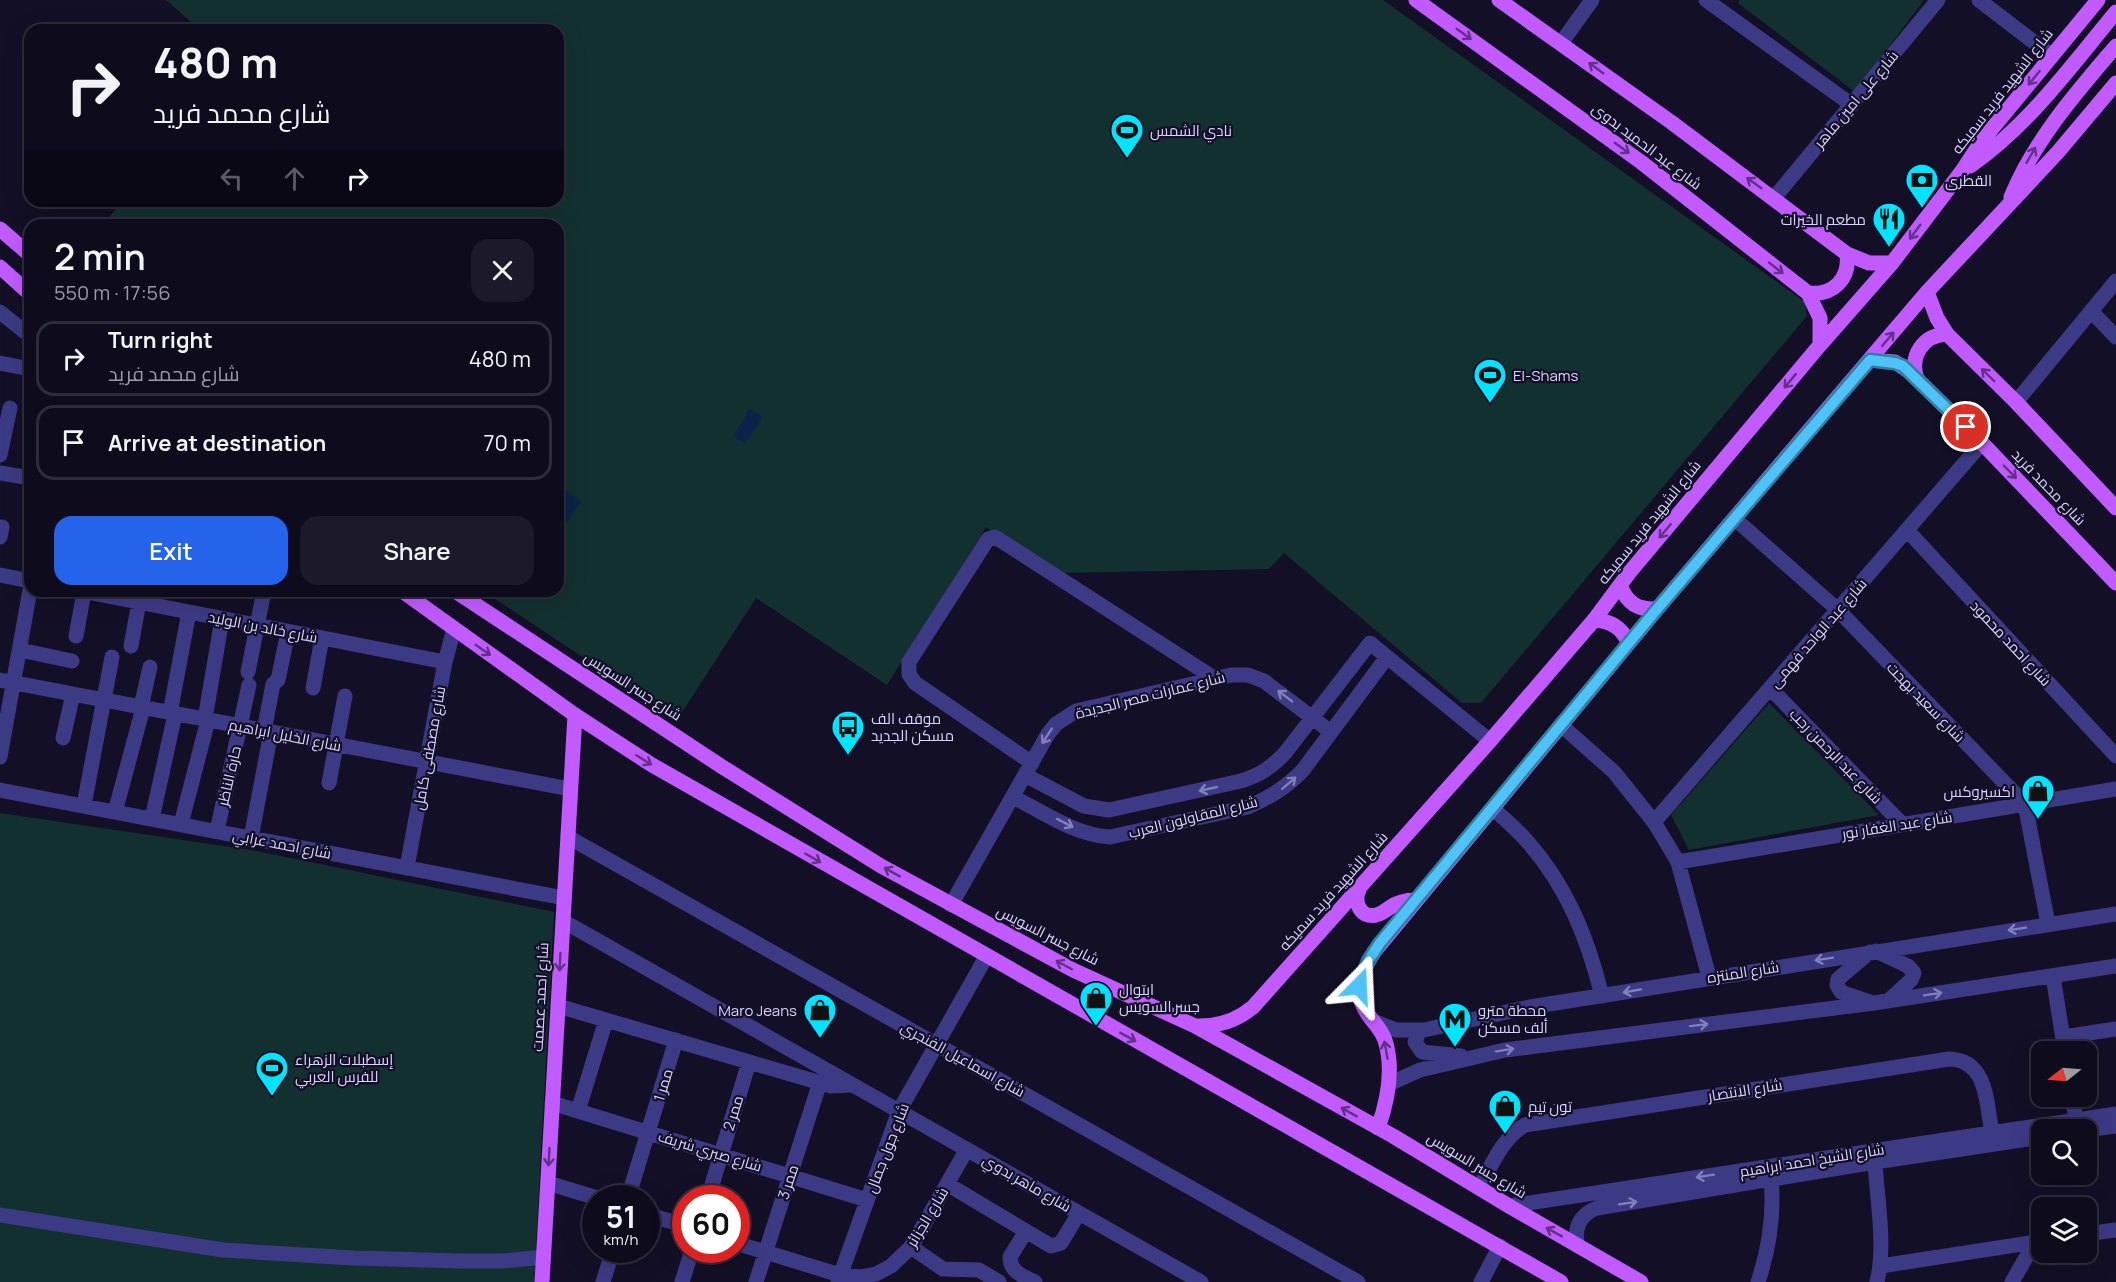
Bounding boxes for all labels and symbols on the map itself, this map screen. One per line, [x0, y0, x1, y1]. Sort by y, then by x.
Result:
street label: شارع الشهيد فريد سميكه [1946, 24, 2058, 159]
one-way arrow [1455, 28, 1471, 40]
street label: شارع على امين ماهر [1808, 46, 1904, 154]
one-way arrow [1589, 62, 1605, 75]
one-way arrow [2028, 69, 2041, 85]
street label: شارع عبد الحميد بدوى [1587, 98, 1706, 195]
sports icon: نادي الشمس [1109, 112, 1145, 159]
place label: نادي الشمس [1150, 120, 1232, 143]
one-way arrow [1613, 142, 1629, 154]
one-way arrow [2026, 147, 2038, 164]
bank icon: القطرى [1904, 162, 1940, 209]
place label: القطرى [1945, 170, 1992, 191]
one-way arrow [1746, 177, 1762, 190]
restaurant icon: مطعم الخيرات [1871, 201, 1907, 248]
place label: مطعم الخيرات [1781, 209, 1866, 230]
one-way arrow [1909, 224, 1922, 240]
one-way arrow [1768, 261, 1784, 274]
one-way arrow [1881, 332, 1895, 347]
sports icon: El-Shams [1472, 357, 1508, 404]
place label: El-Shams [1513, 365, 1579, 386]
one-way arrow [1981, 367, 1996, 382]
one-way arrow [1783, 373, 1796, 389]
pin [1940, 401, 1991, 452]
street label: شارع محمد فريد [2006, 444, 2091, 530]
street label: شارع الشهيد فريد سميكه [1592, 456, 1706, 589]
one-way arrow [2002, 464, 2016, 479]
one-way arrow [1658, 523, 1671, 539]
street label: شارع عبد الواحد فهمى [1764, 574, 1872, 693]
street label: شارع احمد محمود [1965, 596, 2056, 691]
street label: شارع خالد بن الوليد [206, 606, 319, 649]
one-way arrow [475, 644, 491, 656]
street label: شارع جسر السويس [579, 646, 686, 726]
street label: شارع سعيد بهجت [1881, 657, 1970, 748]
street label: شارع عمارات مصر الجديدة [1073, 666, 1227, 725]
street label: شارع مصطفى كامل [408, 684, 451, 812]
one-way arrow [1277, 690, 1293, 703]
street label: شارع عبد الرحمن رجب [1784, 704, 1887, 809]
place label: موقف الف مسكن الجديد [871, 708, 954, 746]
bus stop icon: موقف الف مسكن الجديد [830, 709, 866, 756]
street label: شارع الخليل ابراهيم [227, 714, 343, 757]
one-way arrow [1041, 727, 1053, 744]
street label: حارة الناظر [212, 744, 246, 809]
one-way arrow [635, 755, 652, 767]
shop icon: اكسيروكس [2020, 773, 2056, 820]
one-way arrow [1281, 776, 1296, 790]
place label: اكسيروكس [1944, 781, 2015, 802]
one-way arrow [1199, 783, 1218, 795]
street label: شارع المقاولون العرب [1126, 791, 1260, 844]
street label: شارع عبد الغفار نور [1839, 806, 1954, 845]
one-way arrow [1055, 818, 1073, 829]
street label: شارع احمد عرابي [230, 824, 333, 866]
street label: شارع الشهيد فريد سميكه [1274, 827, 1393, 956]
one-way arrow [804, 852, 821, 864]
one-way arrow [884, 866, 902, 877]
street label: شارع جسر السويس [992, 900, 1103, 971]
one-way arrow [2007, 924, 2027, 935]
street label: شارع احمد عصمت [527, 942, 554, 1052]
one-way arrow [555, 951, 566, 971]
position arrow [1327, 954, 1391, 1018]
one-way arrow [1815, 954, 1834, 965]
street label: شارع المنتزه [1706, 956, 1781, 989]
one-way arrow [1056, 959, 1073, 971]
place label: ابتوال جسر السويس [1119, 979, 1200, 1017]
shop icon: ابتوال جسر السويس [1078, 980, 1114, 1027]
one-way arrow [1622, 985, 1642, 996]
one-way arrow [1923, 988, 1943, 999]
shop icon: Maro Jeans [802, 992, 838, 1039]
place label: Maro Jeans [718, 1000, 797, 1021]
place label: محطة مترو ألف مسكن [1478, 1000, 1548, 1038]
metro station icon: محطة مترو ألف مسكن [1437, 1001, 1473, 1048]
street label: شارع اسماعيل الفنجري [896, 1016, 1029, 1104]
one-way arrow [1688, 1020, 1708, 1031]
one-way arrow [1119, 1032, 1137, 1043]
one-way arrow [1381, 1041, 1392, 1060]
north arrow [2031, 1041, 2097, 1107]
one-way arrow [1495, 1045, 1515, 1056]
place label: إسطبلات الزهراء للفرس العربي [295, 1049, 393, 1089]
sports icon: إسطبلات الزهراء للفرس العربي [254, 1050, 290, 1097]
street label: ممر 1 [648, 1066, 678, 1104]
street label: شارع الانتصار [1705, 1074, 1784, 1107]
shop icon: تون تيم [1487, 1088, 1523, 1135]
street label: ممر 2 [718, 1093, 748, 1133]
place label: تون تيم [1528, 1096, 1572, 1117]
street label: شارع جول جمال [860, 1100, 915, 1196]
one-way arrow [1341, 1106, 1358, 1118]
street label: شارع صبري شريف [655, 1125, 764, 1179]
street label: شارع جسر السويس [1423, 1127, 1531, 1204]
street label: شارع الشيخ احمد ابراهيم [1738, 1138, 1886, 1183]
one-way arrow [544, 1146, 555, 1166]
street label: شارع ماهر بدوي [978, 1149, 1075, 1219]
street label: ممر 3 [773, 1162, 803, 1202]
one-way arrow [1696, 1171, 1716, 1182]
street label: شارع الجزائر [900, 1183, 954, 1252]
speed limit sign: 60 [672, 1185, 750, 1263]
one-way arrow [1618, 1197, 1638, 1208]
one-way arrow [1545, 1226, 1563, 1237]

